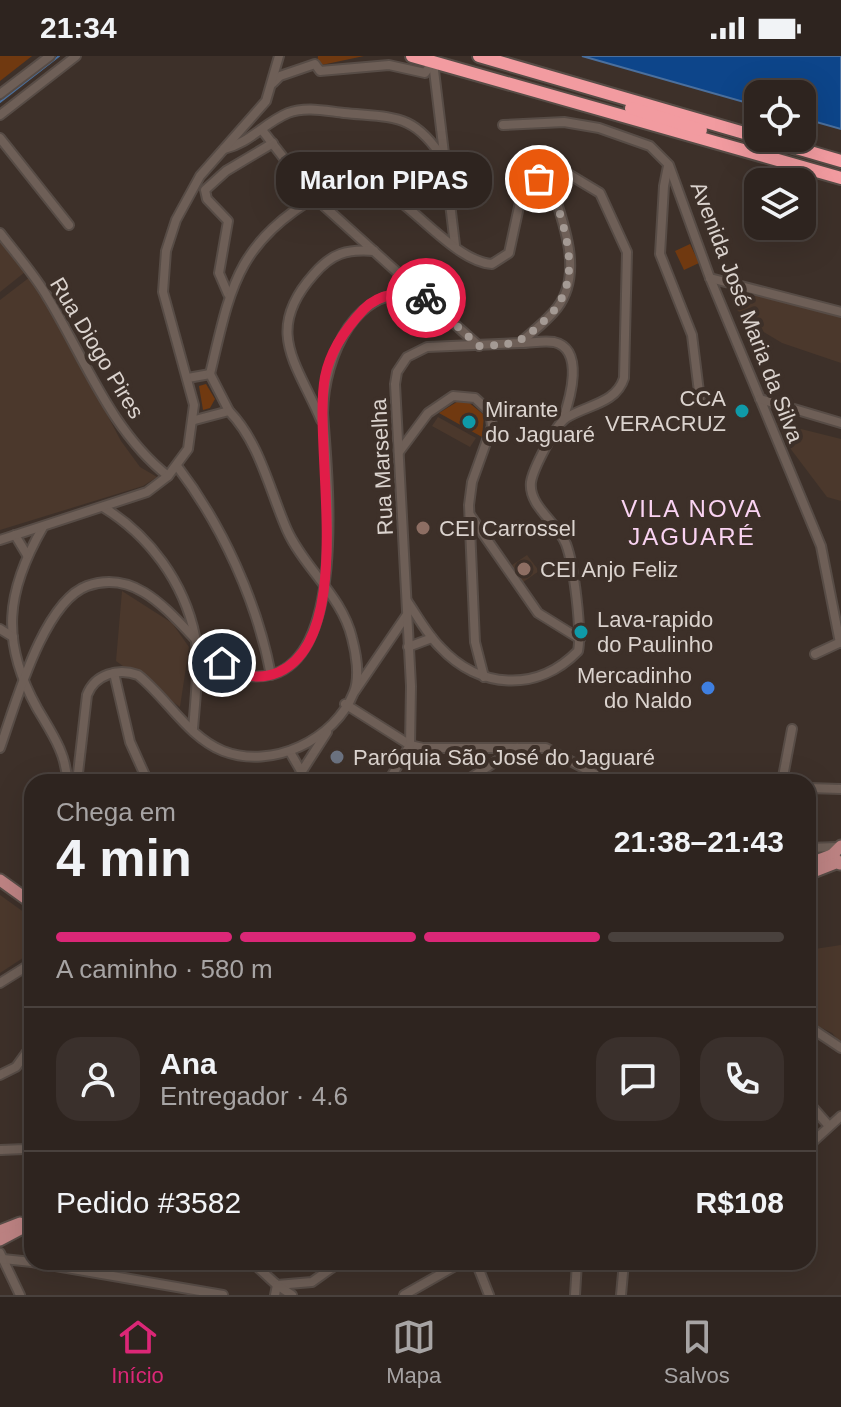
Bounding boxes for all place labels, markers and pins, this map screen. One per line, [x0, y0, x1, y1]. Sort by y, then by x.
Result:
pin [505, 145, 573, 213]
callout: Marlon PIPAS [275, 151, 491, 207]
place label: CCA VERACRUZ [605, 386, 726, 436]
place label: Mirante do Jaguaré [485, 397, 595, 447]
marker: CCA VERACRUZ [733, 402, 751, 420]
marker: Mirante do Jaguaré [460, 413, 478, 431]
place label: CEI Carrossel [439, 516, 576, 541]
marker: CEI Carrossel [414, 519, 432, 537]
place label: CEI Anjo Feliz [540, 557, 678, 582]
marker: CEI Anjo Feliz [515, 560, 533, 578]
place label: Lava-rapido do Paulinho [597, 607, 713, 657]
marker: Lava-rapido do Paulinho [572, 623, 590, 641]
pin [188, 629, 256, 697]
place label: Mercadinho do Naldo [577, 663, 692, 713]
marker: Mercadinho do Naldo [699, 679, 717, 697]
place label: Paróquia São José do Jaguaré [353, 745, 655, 770]
marker: Paróquia São José do Jaguaré [328, 748, 346, 766]

